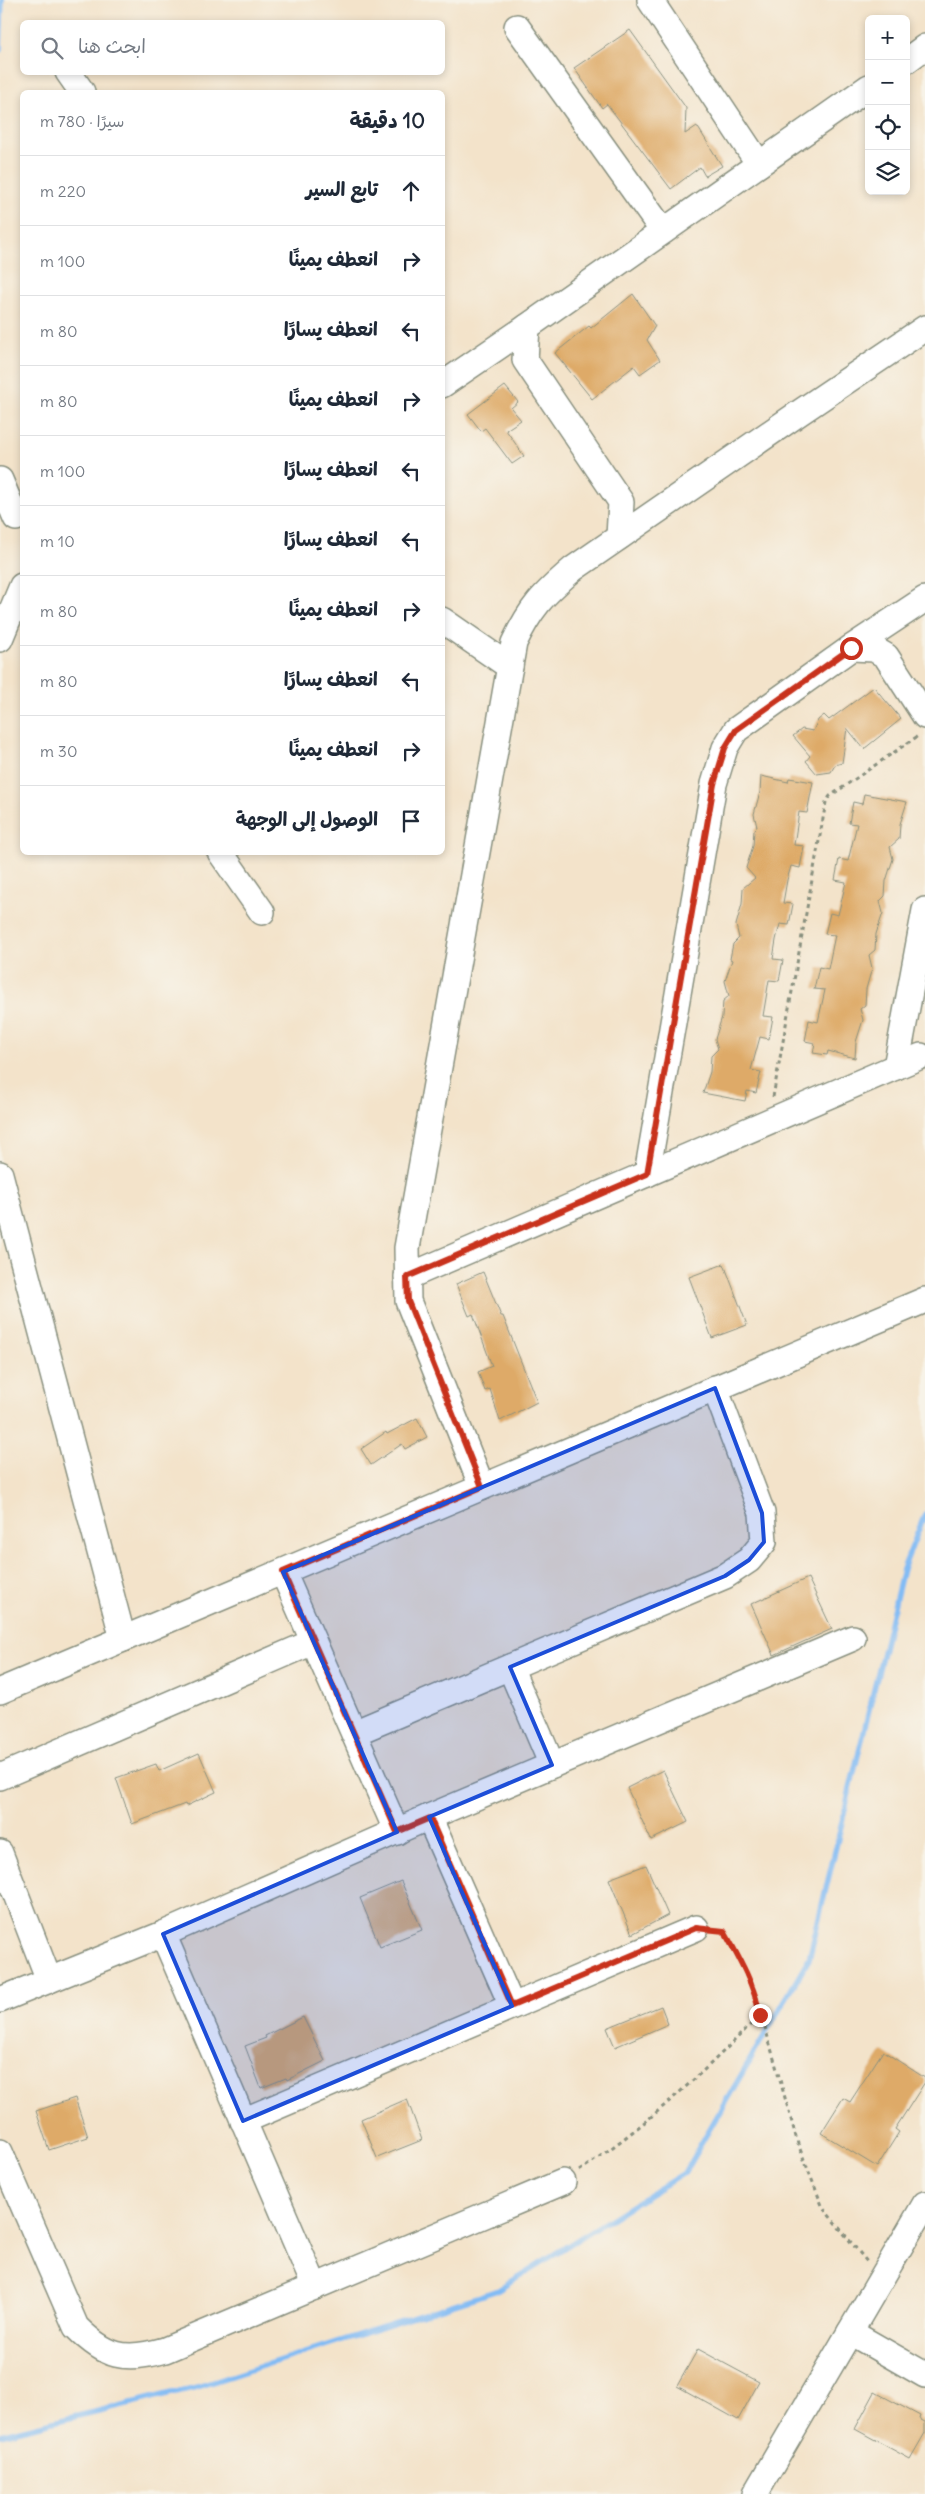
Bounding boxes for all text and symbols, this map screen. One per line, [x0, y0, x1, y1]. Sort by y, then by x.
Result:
map controls [865, 15, 910, 195]
button: + [865, 15, 910, 60]
search box [20, 20, 445, 75]
icon: search [38, 34, 66, 62]
text: ابحث هنا [78, 34, 146, 58]
button: − [865, 60, 910, 105]
button: locate [865, 105, 910, 150]
text: 10 دقيقة [349, 107, 425, 134]
text: سيرًا · 780 m [40, 111, 124, 131]
button: layers [865, 150, 910, 195]
text: تابع السير [306, 177, 378, 201]
icon: ahead [397, 177, 425, 205]
text: 220 m [40, 181, 86, 201]
text: انعطف يمينًا [289, 247, 378, 271]
icon: right [397, 247, 425, 275]
text: 100 m [40, 251, 85, 271]
text: انعطف يسارًا [284, 317, 378, 341]
icon: left [397, 317, 425, 345]
text: 80 m [40, 321, 78, 341]
text: انعطف يمينًا [289, 387, 378, 411]
icon: right [397, 387, 425, 415]
text: 80 m [40, 391, 78, 411]
text: انعطف يسارًا [284, 457, 378, 481]
icon: left [397, 457, 425, 485]
text: 100 m [40, 461, 85, 481]
text: انعطف يسارًا [284, 527, 378, 551]
icon: left [397, 527, 425, 555]
text: 10 m [40, 531, 75, 551]
text: انعطف يمينًا [289, 597, 378, 621]
icon: right [397, 597, 425, 625]
text: 80 m [40, 601, 78, 621]
route start [840, 637, 863, 660]
text: انعطف يسارًا [284, 667, 378, 691]
icon: left [397, 667, 425, 695]
text: 80 m [40, 671, 78, 691]
text: انعطف يمينًا [289, 737, 378, 761]
icon: right [397, 737, 425, 765]
text: 30 m [40, 741, 77, 761]
text: الوصول إلى الوجهة [235, 807, 378, 831]
icon: arrive [397, 807, 425, 835]
route end [749, 2004, 772, 2027]

